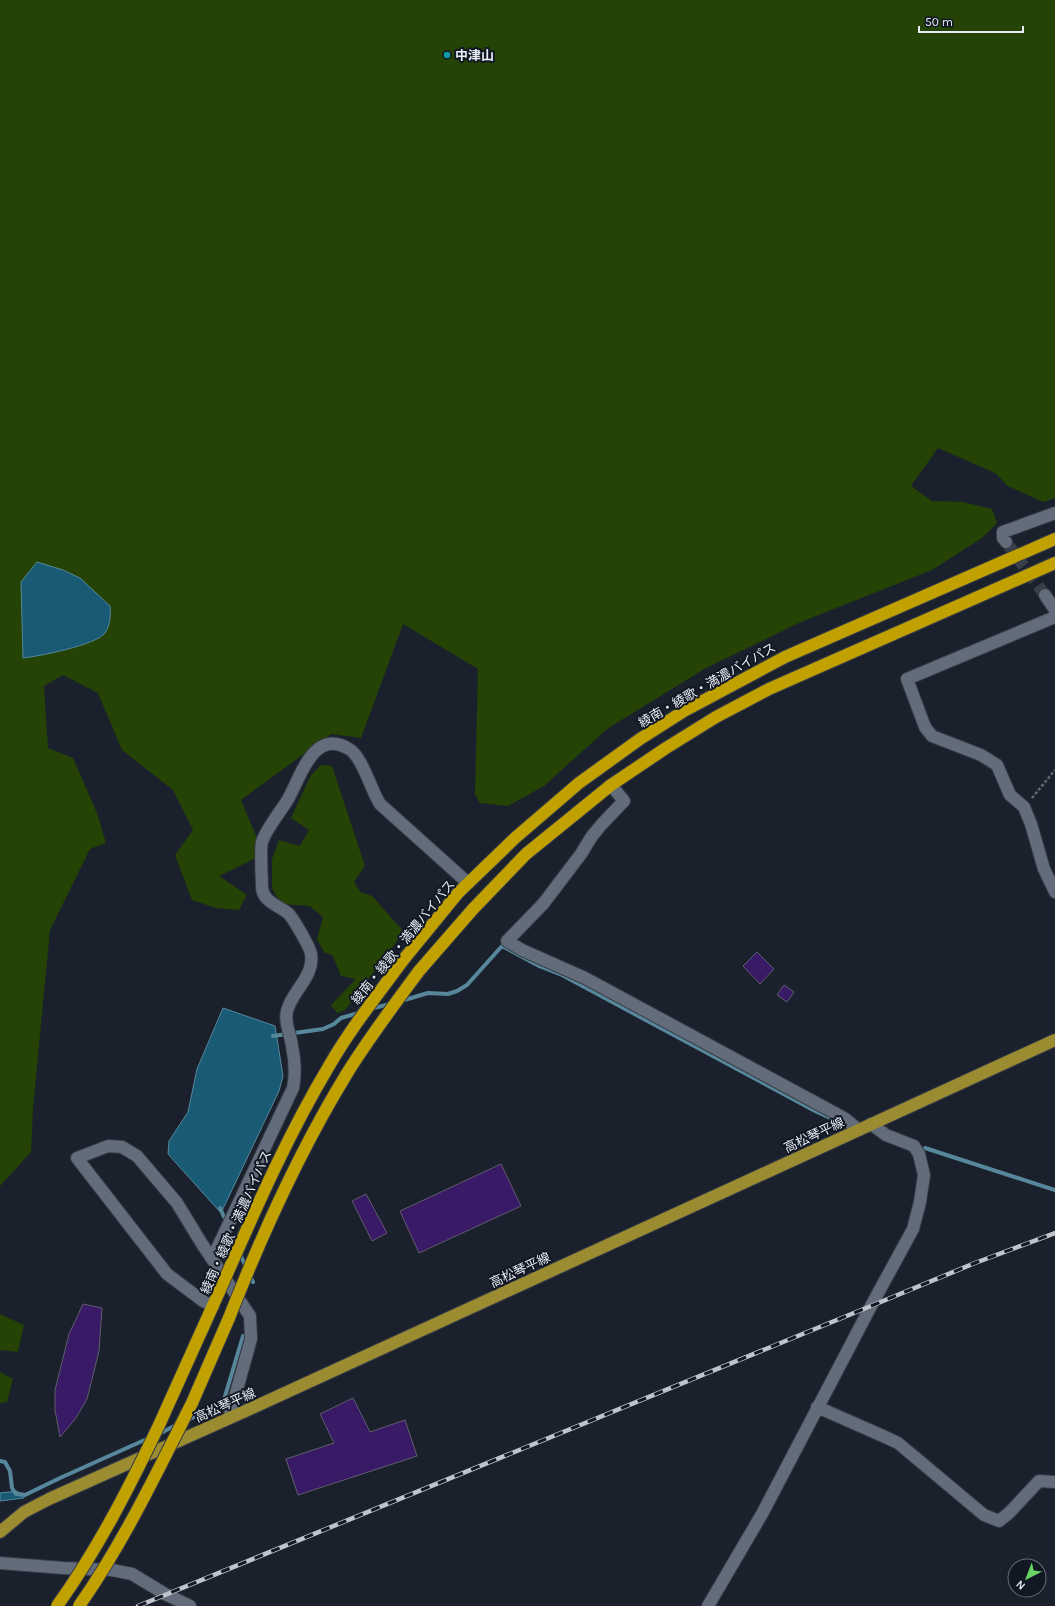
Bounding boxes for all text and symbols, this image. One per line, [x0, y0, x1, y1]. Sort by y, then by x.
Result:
scale bar [919, 8, 1023, 34]
text: 50 m [925, 15, 953, 29]
place label: 中津山 [455, 48, 494, 63]
marker: 中津山 [442, 50, 452, 60]
street label: 綾南・綾歌・満濃バイパス [636, 640, 778, 730]
street label: 綾南・綾歌・満濃バイパス [348, 877, 458, 1007]
street label: 高松琴平線 [781, 1114, 847, 1156]
street label: 綾南・綾歌・満濃バイパス [197, 1148, 275, 1296]
street label: 高松琴平線 [487, 1249, 553, 1291]
street label: 高松琴平線 [192, 1385, 258, 1425]
north arrow [1007, 1558, 1047, 1598]
text: N [1013, 1578, 1028, 1593]

